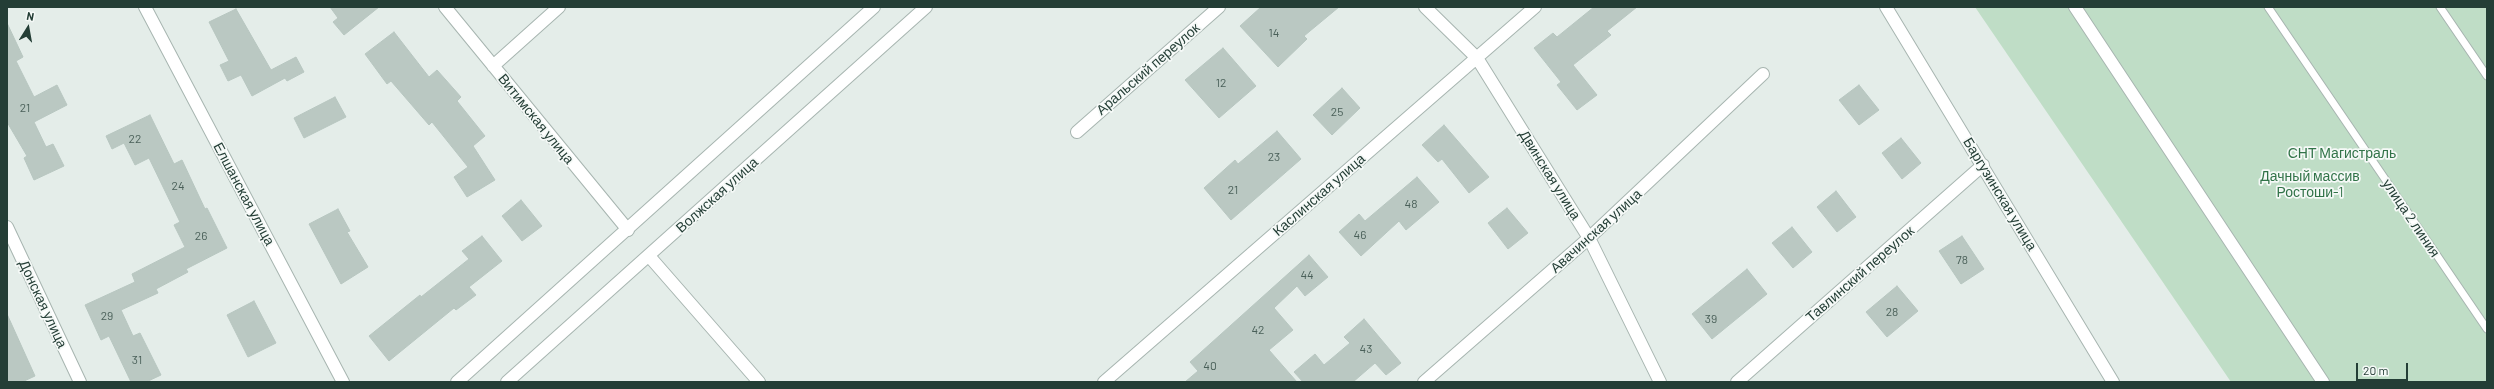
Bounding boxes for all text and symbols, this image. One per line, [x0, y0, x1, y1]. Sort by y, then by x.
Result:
north arrow [8, 8, 48, 48]
text: N [26, 9, 35, 23]
street label: Аральский переулок [1093, 19, 1203, 119]
house number: 14 [1269, 26, 1279, 40]
street label: Витимская улица [495, 71, 577, 167]
house number: 12 [1216, 76, 1226, 90]
house number: 21 [20, 101, 30, 115]
house number: 25 [1331, 105, 1343, 119]
street label: Двинская улица [1516, 127, 1584, 223]
house number: 22 [129, 132, 141, 146]
street label: Баргузинская улица [1960, 134, 2040, 254]
street label: Елшанская улица [210, 140, 278, 248]
park label: СНТ Магистраль [2288, 145, 2396, 161]
house number: 23 [1268, 150, 1280, 164]
street label: Каслинская улица [1269, 150, 1369, 240]
street label: Волжская улица [673, 154, 761, 236]
park label: Дачный массив Ростоши-1 [2260, 168, 2360, 200]
street label: улица 2 линия [2379, 176, 2443, 260]
house number: 24 [171, 179, 185, 193]
house number: 21 [1228, 183, 1238, 197]
street label: Авачинская улица [1547, 186, 1645, 276]
house number: 48 [1405, 197, 1417, 211]
street label: Тавлинский переулок [1802, 222, 1918, 326]
house number: 46 [1354, 228, 1366, 242]
house number: 26 [195, 229, 207, 243]
house number: 78 [1956, 253, 1968, 267]
street label: Донская улица [15, 257, 71, 351]
house number: 44 [1300, 268, 1314, 282]
house number: 28 [1886, 305, 1898, 319]
house number: 29 [101, 309, 113, 323]
house number: 39 [1705, 312, 1717, 326]
house number: 42 [1251, 323, 1265, 337]
house number: 43 [1360, 342, 1372, 356]
house number: 31 [132, 353, 142, 367]
scale bar [2358, 355, 2410, 381]
house number: 40 [1203, 359, 1217, 373]
text: 20 m [2363, 363, 2389, 377]

